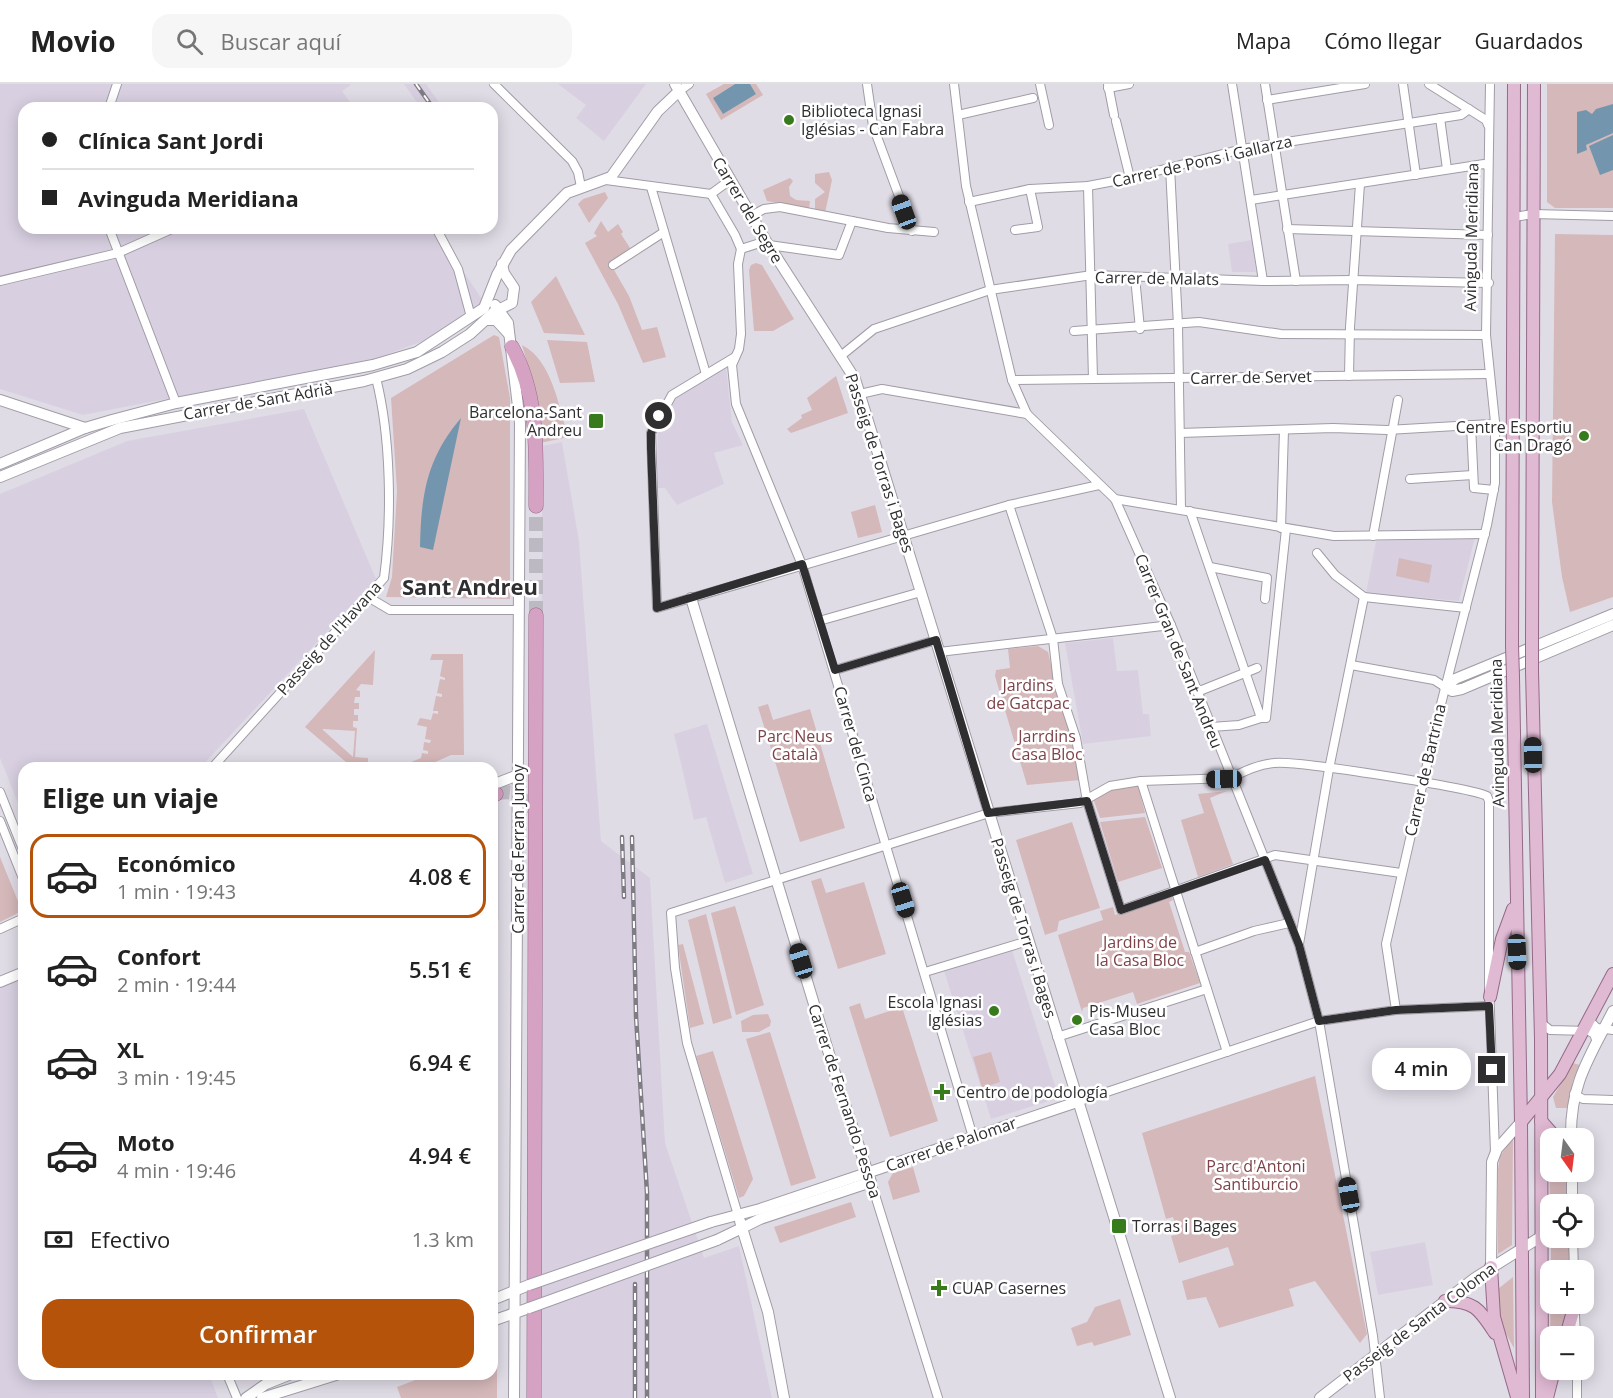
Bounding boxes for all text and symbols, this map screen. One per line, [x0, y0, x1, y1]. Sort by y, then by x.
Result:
search box [152, 14, 572, 68]
text: Movio [30, 22, 116, 60]
icon: search [173, 25, 206, 58]
text: Buscar aquí [221, 26, 341, 56]
text: Mapa [1236, 27, 1291, 55]
text: Cómo llegar [1324, 27, 1442, 55]
text: Guardados [1475, 27, 1583, 55]
place label: Biblioteca Ignasi Iglésias - Can Fabra [801, 100, 944, 140]
marker: Biblioteca Ignasi Iglésias - Can Fabra [782, 113, 796, 127]
text: Clínica Sant Jordi [78, 125, 264, 155]
street label: Carrer de Pons i Gallarza [1110, 130, 1294, 192]
street label: Carrer del Segre [707, 153, 789, 267]
street label: Avinguda Meridiana [1459, 162, 1483, 312]
text: Avinguda Meridiana [78, 183, 299, 213]
car [889, 192, 919, 232]
street label: Carrer de Malats [1095, 266, 1219, 290]
street label: Carrer de Servet [1190, 365, 1312, 389]
street label: Passeig de Torras i Bages [841, 370, 919, 556]
street label: Carrer de Sant Adrià [182, 377, 334, 425]
place label: Barcelona-Sant Andreu [469, 401, 582, 441]
route start [645, 402, 672, 429]
marker: Barcelona-Sant Andreu [587, 412, 605, 430]
place label: Centre Esportiu Can Dragó [1456, 416, 1572, 456]
marker: Centre Esportiu Can Dragó [1577, 429, 1591, 443]
street label: Carrer Gran de Sant Andreu [1130, 550, 1228, 752]
district label: Sant Andreu [402, 571, 538, 601]
street label: Passeig de l'Havana [272, 576, 386, 700]
street label: Avinguda Meridiana [1485, 658, 1509, 808]
park label: Jardins de Gatcpac [986, 674, 1070, 714]
street label: Carrer del Cinca [829, 684, 883, 804]
street label: Carrer de Bartrina [1399, 702, 1451, 838]
park label: Parc Neus Català [757, 725, 833, 765]
park label: Jarrdins Casa Bloc [1011, 725, 1083, 765]
car [1524, 737, 1542, 773]
street label: Carrer de Ferran Junoy [507, 763, 529, 934]
car [1206, 770, 1242, 788]
text: Elige un viaje [42, 779, 218, 816]
street label: Passeig de Torras i Bages [986, 835, 1062, 1021]
text: Económico [117, 848, 236, 878]
icon: car [45, 849, 99, 903]
text: 4.08 € [409, 861, 471, 891]
text: 1 min · 19:43 [117, 878, 236, 905]
car [889, 880, 917, 920]
park label: Jardins de la Casa Bloc [1096, 931, 1185, 971]
car [1507, 934, 1527, 970]
text: Confort [117, 941, 201, 971]
car [787, 941, 815, 981]
icon: car [45, 942, 99, 996]
text: 5.51 € [409, 954, 471, 984]
text: 2 min · 19:44 [117, 971, 236, 998]
place label: Escola Ignasi Iglésias [888, 991, 982, 1031]
place label: Pis-Museu Casa Bloc [1089, 1000, 1166, 1040]
street label: Carrer de Fernando Pessoa [803, 1001, 887, 1201]
marker: Escola Ignasi Iglésias [987, 1004, 1001, 1018]
marker: Pis-Museu Casa Bloc [1070, 1013, 1084, 1027]
text: XL [117, 1034, 144, 1064]
icon: car [45, 1035, 99, 1089]
text: 6.94 € [409, 1047, 471, 1077]
callout: 4 min [1372, 1049, 1471, 1091]
text: 4 min [1395, 1055, 1449, 1082]
route end [1478, 1056, 1505, 1083]
text: 3 min · 19:45 [117, 1064, 236, 1091]
place label: Centro de podología [956, 1081, 1108, 1103]
marker: Centro de podología [933, 1083, 951, 1101]
street label: Carrer de Palomar [883, 1111, 1020, 1177]
text: Moto [117, 1127, 175, 1157]
icon: car [45, 1128, 99, 1182]
north arrow [1540, 1128, 1594, 1182]
map controls [1540, 1128, 1594, 1380]
text: 4.94 € [409, 1140, 471, 1170]
park label: Parc d'Antoni Santiburcio [1206, 1155, 1306, 1195]
text: 4 min · 19:46 [117, 1157, 236, 1184]
car [1337, 1176, 1361, 1214]
button: locate [1540, 1194, 1594, 1248]
place label: Torras i Bages [1132, 1215, 1237, 1237]
marker: Torras i Bages [1110, 1217, 1128, 1235]
icon: cash [42, 1223, 75, 1256]
text: Efectivo [90, 1224, 170, 1254]
text: 1.3 km [412, 1226, 474, 1253]
street label: Passeig de Santa Coloma [1338, 1257, 1500, 1387]
button: + [1540, 1260, 1594, 1314]
place label: CUAP Casernes [952, 1277, 1066, 1299]
marker: CUAP Casernes [930, 1279, 948, 1297]
button: Confirmar [42, 1299, 474, 1368]
button: − [1540, 1326, 1594, 1380]

